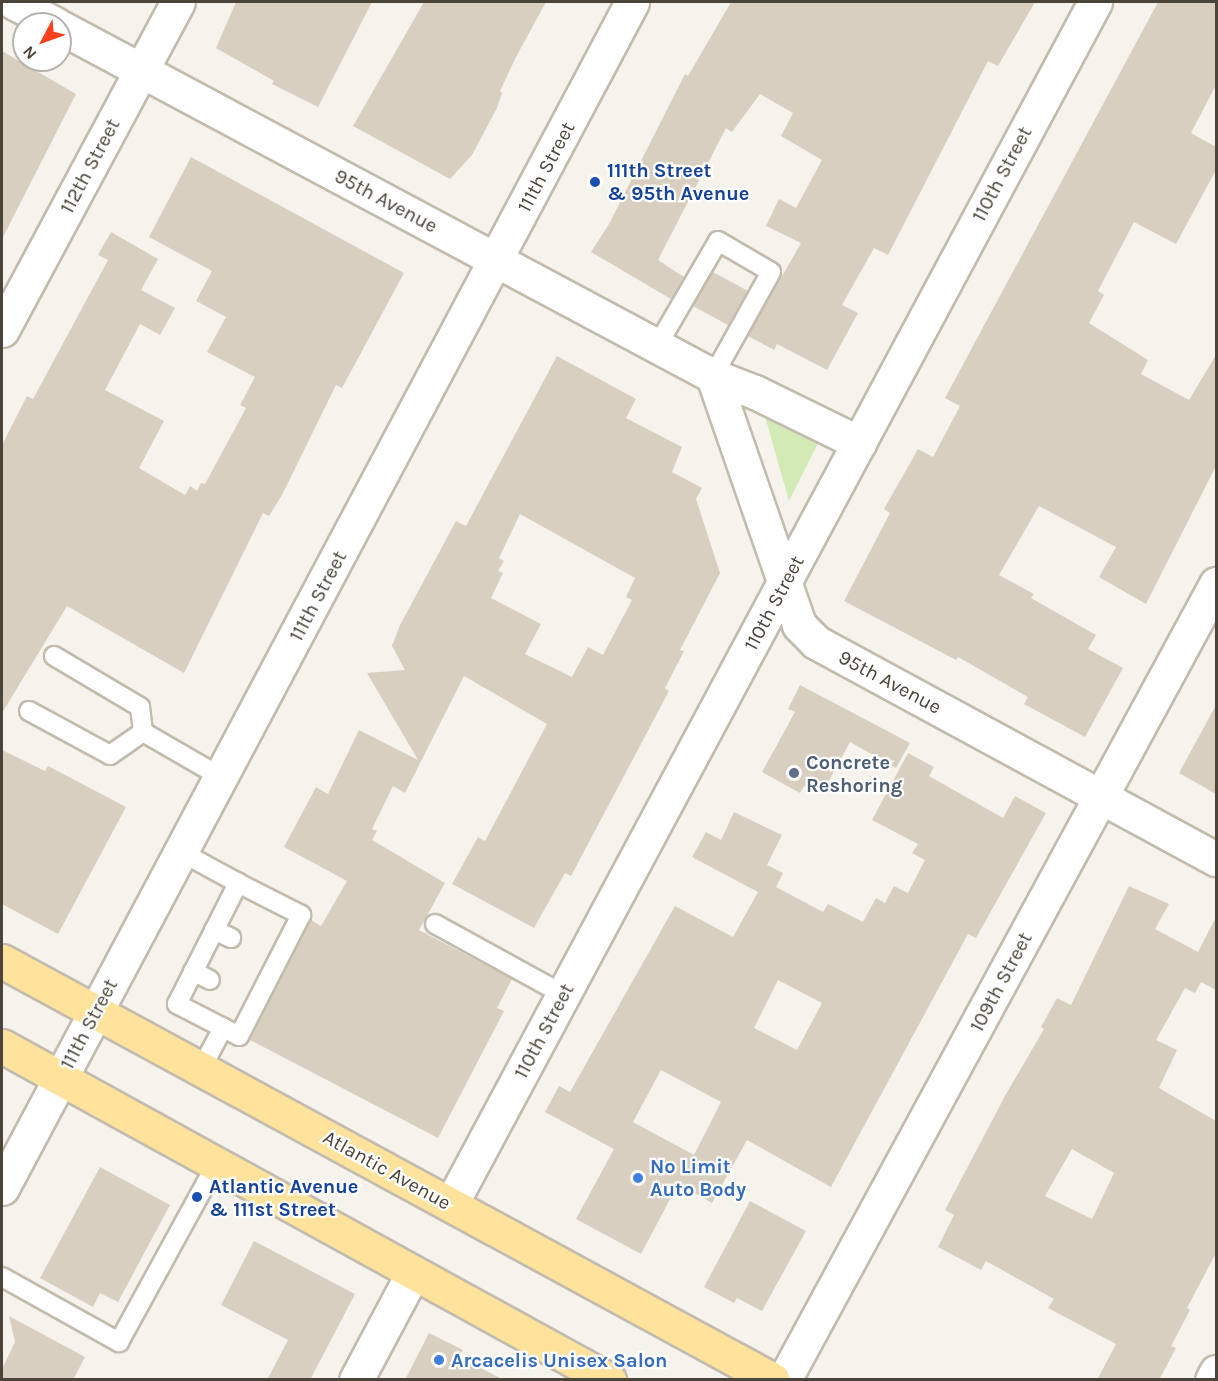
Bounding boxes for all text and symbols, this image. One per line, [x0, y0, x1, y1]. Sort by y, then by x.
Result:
north arrow [12, 12, 72, 72]
text: N [19, 42, 40, 63]
street label: 112th Street [55, 114, 125, 218]
street label: 111th Street [512, 118, 580, 216]
street label: 110th Street [967, 122, 1037, 226]
place label: 111th Street & 95th Avenue [607, 158, 749, 205]
street label: 95th Avenue [330, 164, 442, 238]
marker: 111th Street & 95th Avenue [588, 175, 602, 189]
street label: 111th Street [284, 547, 352, 645]
street label: 110th Street [739, 551, 809, 655]
street label: 95th Avenue [834, 645, 946, 719]
place label: Concrete Reshoring [806, 750, 902, 797]
marker: Concrete Reshoring [787, 766, 801, 780]
street label: 109th Street [965, 928, 1037, 1036]
street label: 111th Street [55, 975, 123, 1073]
street label: 110th Street [509, 979, 579, 1083]
street label: Atlantic Avenue [319, 1125, 455, 1215]
place label: No Limit Auto Body [650, 1154, 746, 1201]
marker: No Limit Auto Body [631, 1171, 645, 1185]
place label: Atlantic Avenue & 111st Street [209, 1174, 358, 1221]
marker: Atlantic Avenue & 111st Street [190, 1190, 204, 1204]
place label: Arcacelis Unisex Salon [451, 1348, 668, 1372]
marker: Arcacelis Unisex Salon [432, 1353, 446, 1367]

